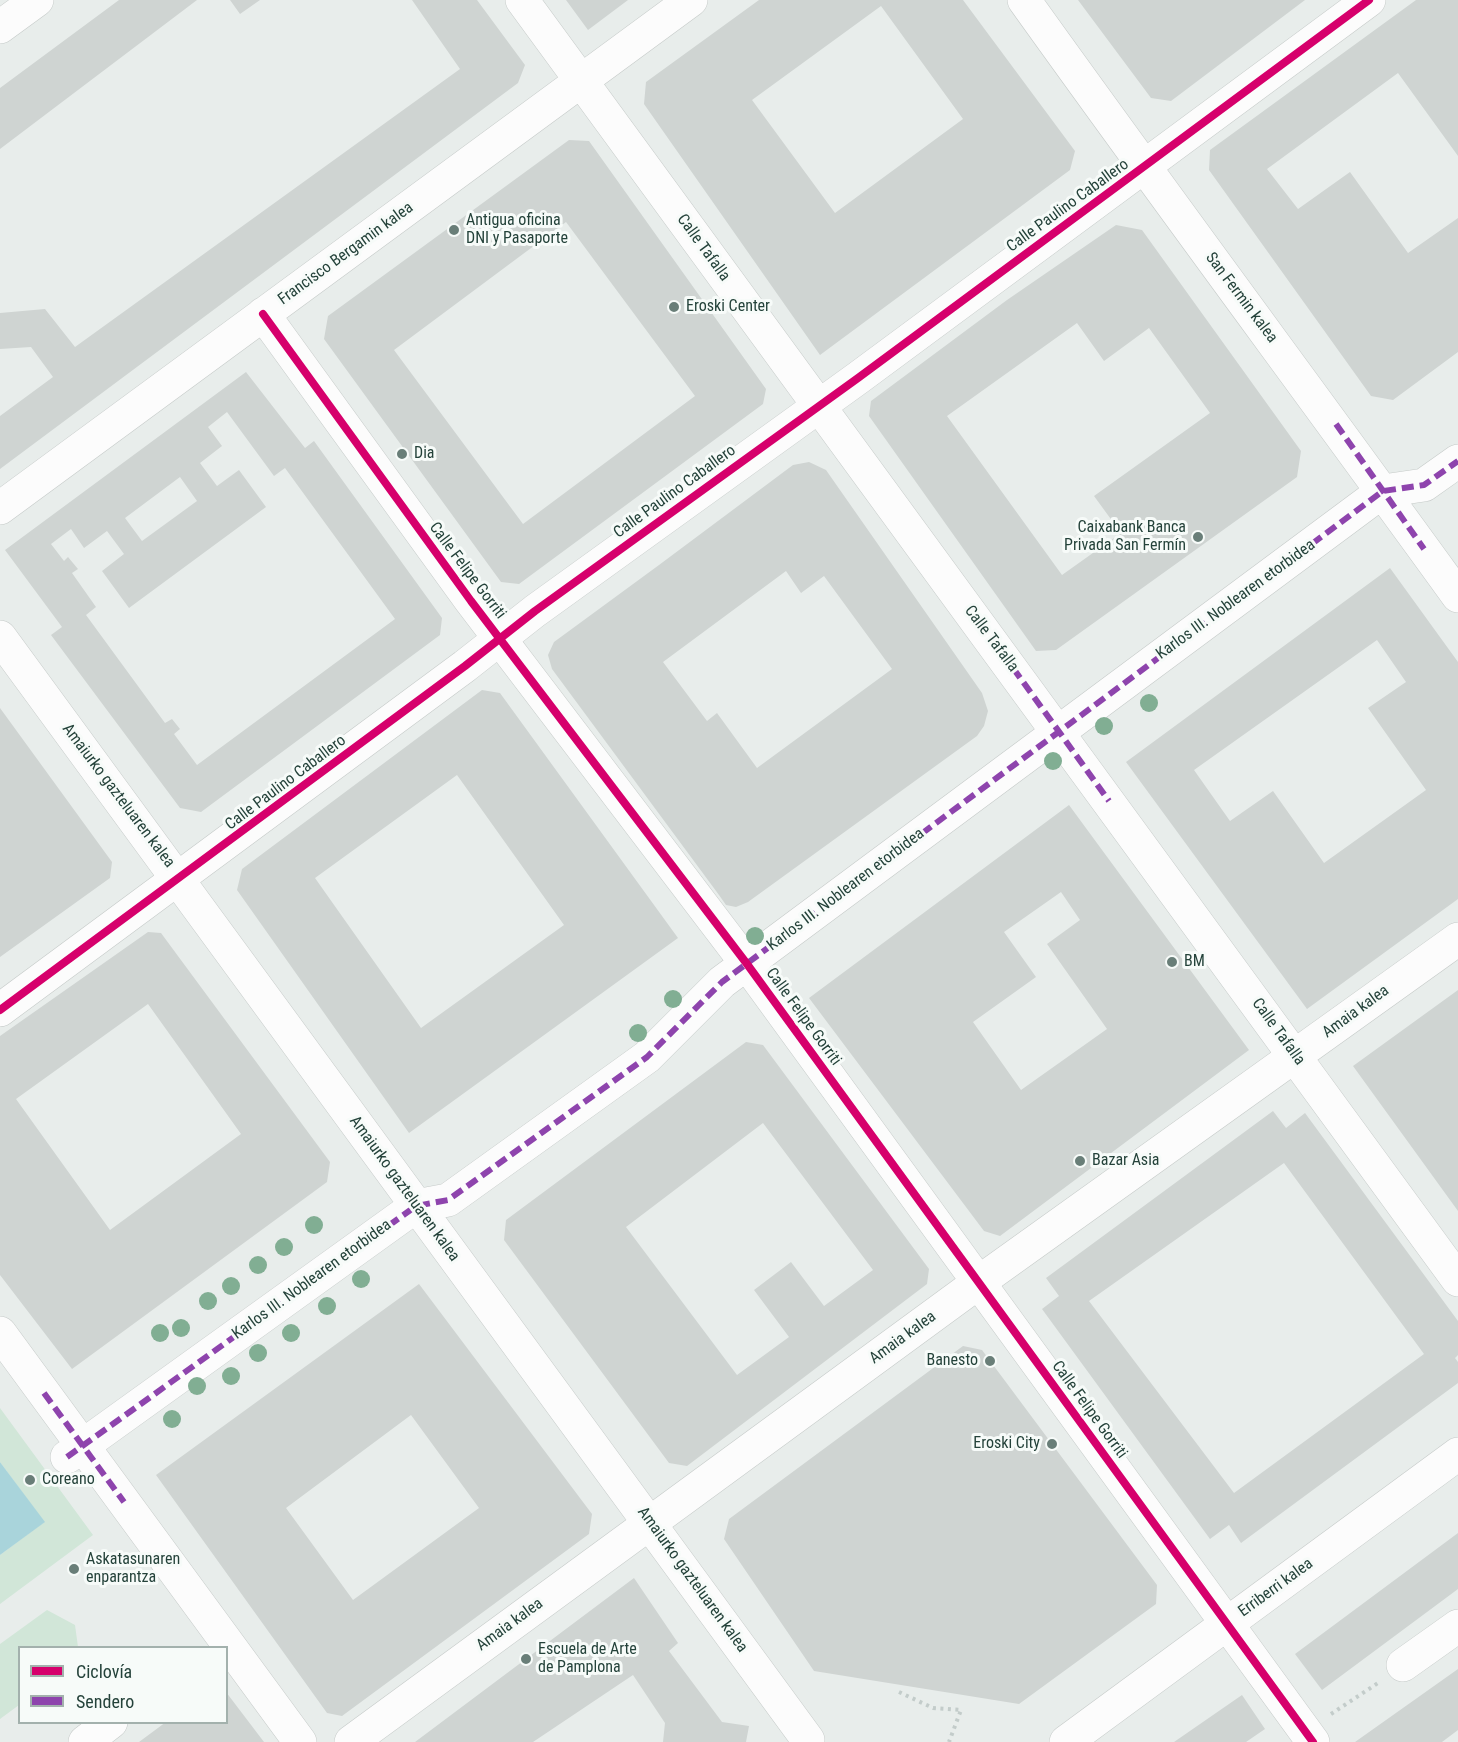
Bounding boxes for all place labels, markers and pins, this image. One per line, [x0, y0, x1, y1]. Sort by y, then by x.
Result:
place label: Antigua oficina DNI y Pasaporte [466, 211, 568, 249]
marker: Antigua oficina DNI y Pasaporte [447, 223, 461, 237]
place label: Eroski Center [686, 297, 770, 317]
marker: Eroski Center [667, 300, 681, 314]
place label: Dia [414, 444, 434, 464]
marker: Dia [395, 447, 409, 461]
place label: Caixabank Banca Privada San Fermín [1064, 518, 1186, 556]
marker: Caixabank Banca Privada San Fermín [1191, 530, 1205, 544]
place label: BM [1184, 952, 1205, 972]
marker: BM [1165, 955, 1179, 969]
place label: Bazar Asia [1092, 1151, 1159, 1171]
marker: Bazar Asia [1073, 1154, 1087, 1168]
place label: Banesto [926, 1351, 978, 1371]
marker: Banesto [983, 1354, 997, 1368]
place label: Eroski City [973, 1434, 1040, 1454]
marker: Eroski City [1045, 1437, 1059, 1451]
place label: Coreano [42, 1470, 95, 1490]
marker: Coreano [23, 1473, 37, 1487]
place label: Askatasunaren enparantza [86, 1550, 180, 1588]
marker: Askatasunaren enparantza [67, 1562, 81, 1576]
place label: Escuela de Arte de Pamplona [538, 1640, 637, 1678]
marker: Escuela de Arte de Pamplona [519, 1652, 533, 1666]

